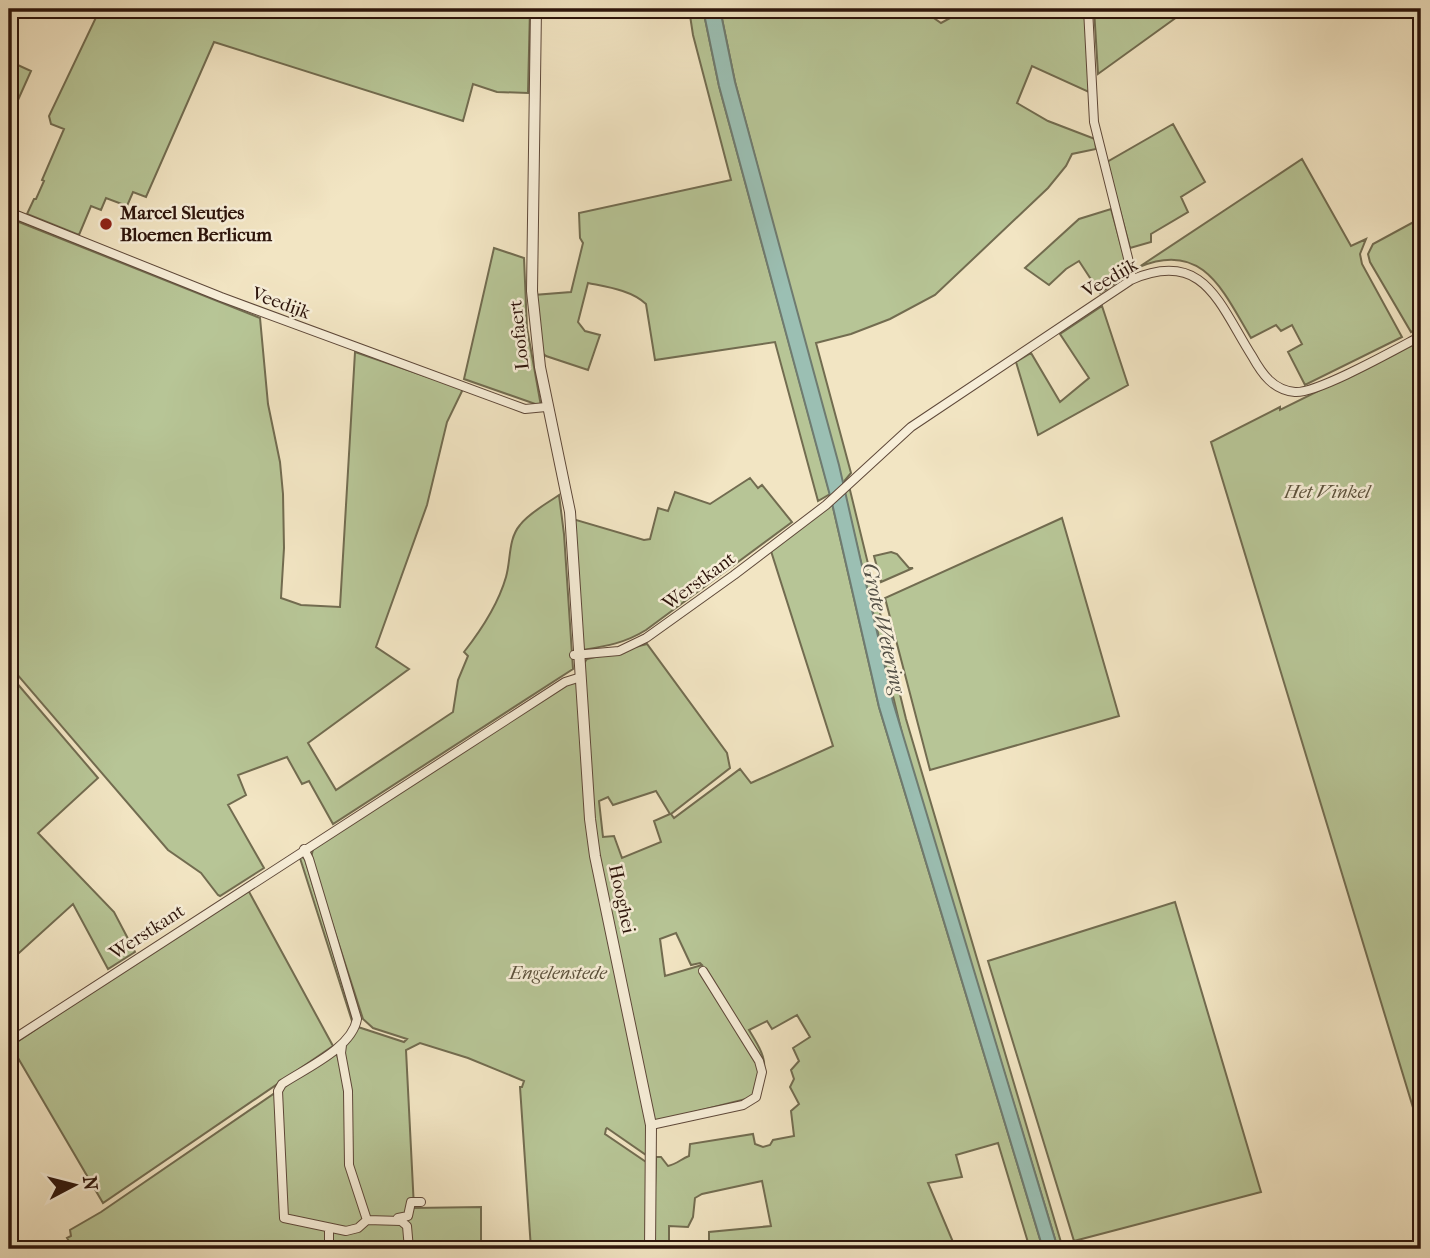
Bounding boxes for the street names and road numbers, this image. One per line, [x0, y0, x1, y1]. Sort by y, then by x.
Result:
street label: Veedijk [1077, 253, 1142, 303]
street label: Veedijk [248, 282, 313, 324]
street label: Loofaert [504, 299, 534, 371]
street label: Werstkant [657, 547, 740, 615]
street label: Hooghei [604, 863, 640, 936]
street label: Werstkant [105, 900, 189, 965]

